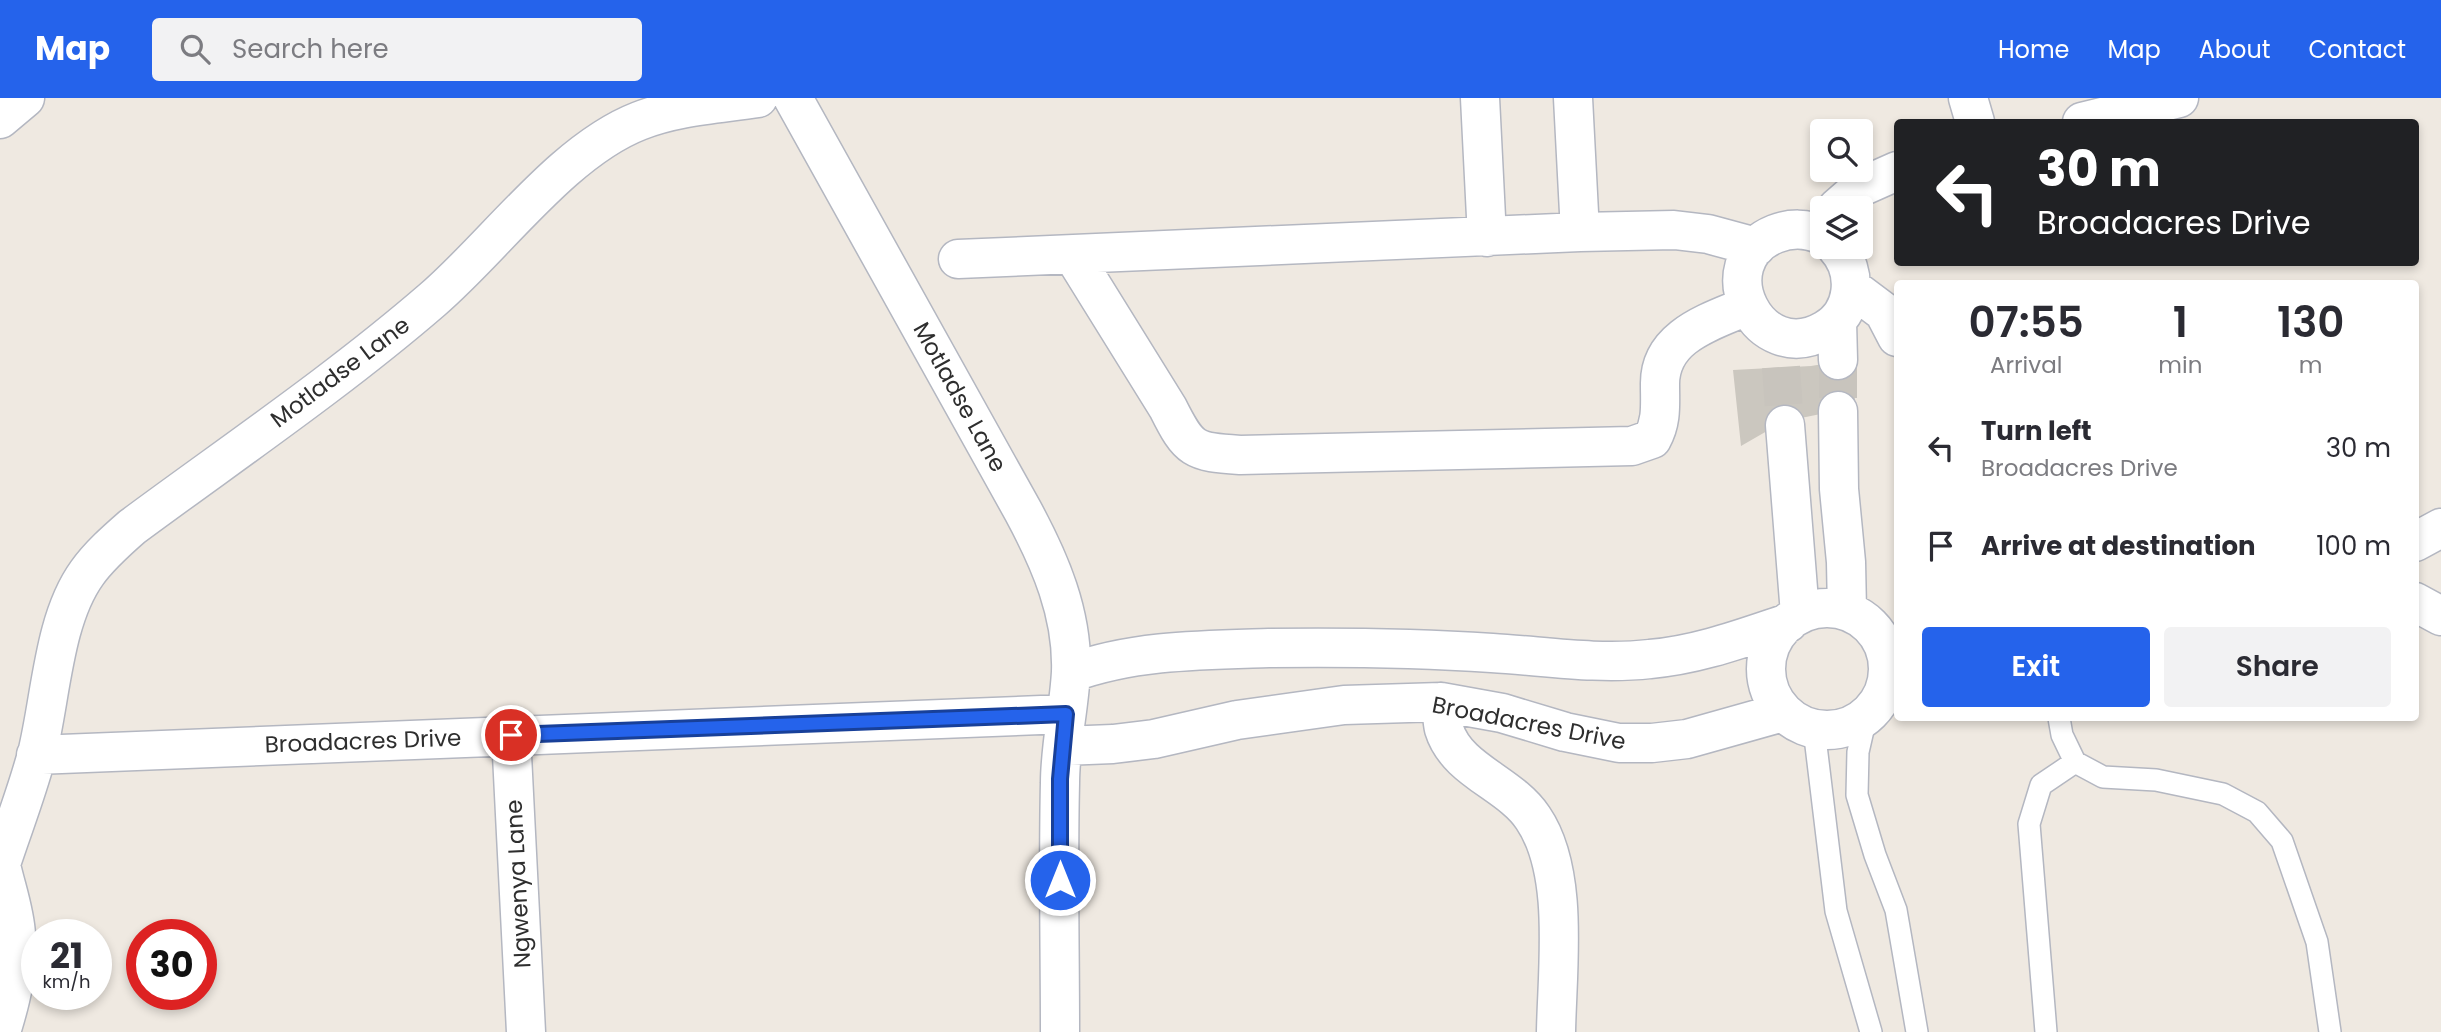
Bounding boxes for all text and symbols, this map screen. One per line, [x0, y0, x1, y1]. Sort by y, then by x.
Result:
search box [152, 18, 642, 81]
text: Map [35, 25, 110, 72]
icon: search [176, 30, 214, 68]
text: Search here [232, 31, 389, 67]
text: Home [1998, 33, 2070, 66]
text: Map [2108, 33, 2161, 66]
text: About [2199, 33, 2270, 66]
text: Contact [2308, 33, 2406, 66]
map controls [1810, 119, 1873, 259]
button: search [1810, 119, 1873, 182]
text: 30 m [2037, 135, 2161, 203]
icon: left [1922, 147, 2013, 238]
button: layers [1810, 196, 1873, 259]
text: Broadacres Drive [2037, 200, 2311, 245]
text: 07:55 [1969, 293, 2084, 352]
text: 1 [2173, 293, 2188, 352]
text: 130 [2277, 293, 2344, 352]
street label: Motladse Lane [264, 309, 416, 435]
street label: Motladse Lane [906, 316, 1014, 478]
text: Arrival [1990, 349, 2062, 381]
text: min [2158, 349, 2202, 381]
text: m [2299, 349, 2323, 381]
text: Turn left [1981, 413, 2092, 449]
icon: left [1922, 429, 1960, 467]
text: 30 m [2326, 430, 2391, 466]
text: Broadacres Drive [1981, 452, 2178, 484]
icon: arrive [1922, 527, 1960, 565]
text: Arrive at destination [1981, 528, 2256, 564]
text: 100 m [2316, 528, 2391, 564]
button: Exit [1922, 627, 2150, 707]
button: Share [2164, 627, 2391, 707]
street label: Broadacres Drive [1429, 689, 1629, 757]
pin [481, 705, 541, 765]
icon: arrive [492, 716, 530, 754]
street label: Broadacres Drive [264, 722, 462, 760]
street label: Ngwenya Lane [498, 799, 538, 969]
position arrow [1023, 843, 1097, 917]
speed limit sign: 30 [126, 919, 217, 1010]
text: 21 [50, 931, 83, 980]
text: km/h [43, 969, 90, 994]

